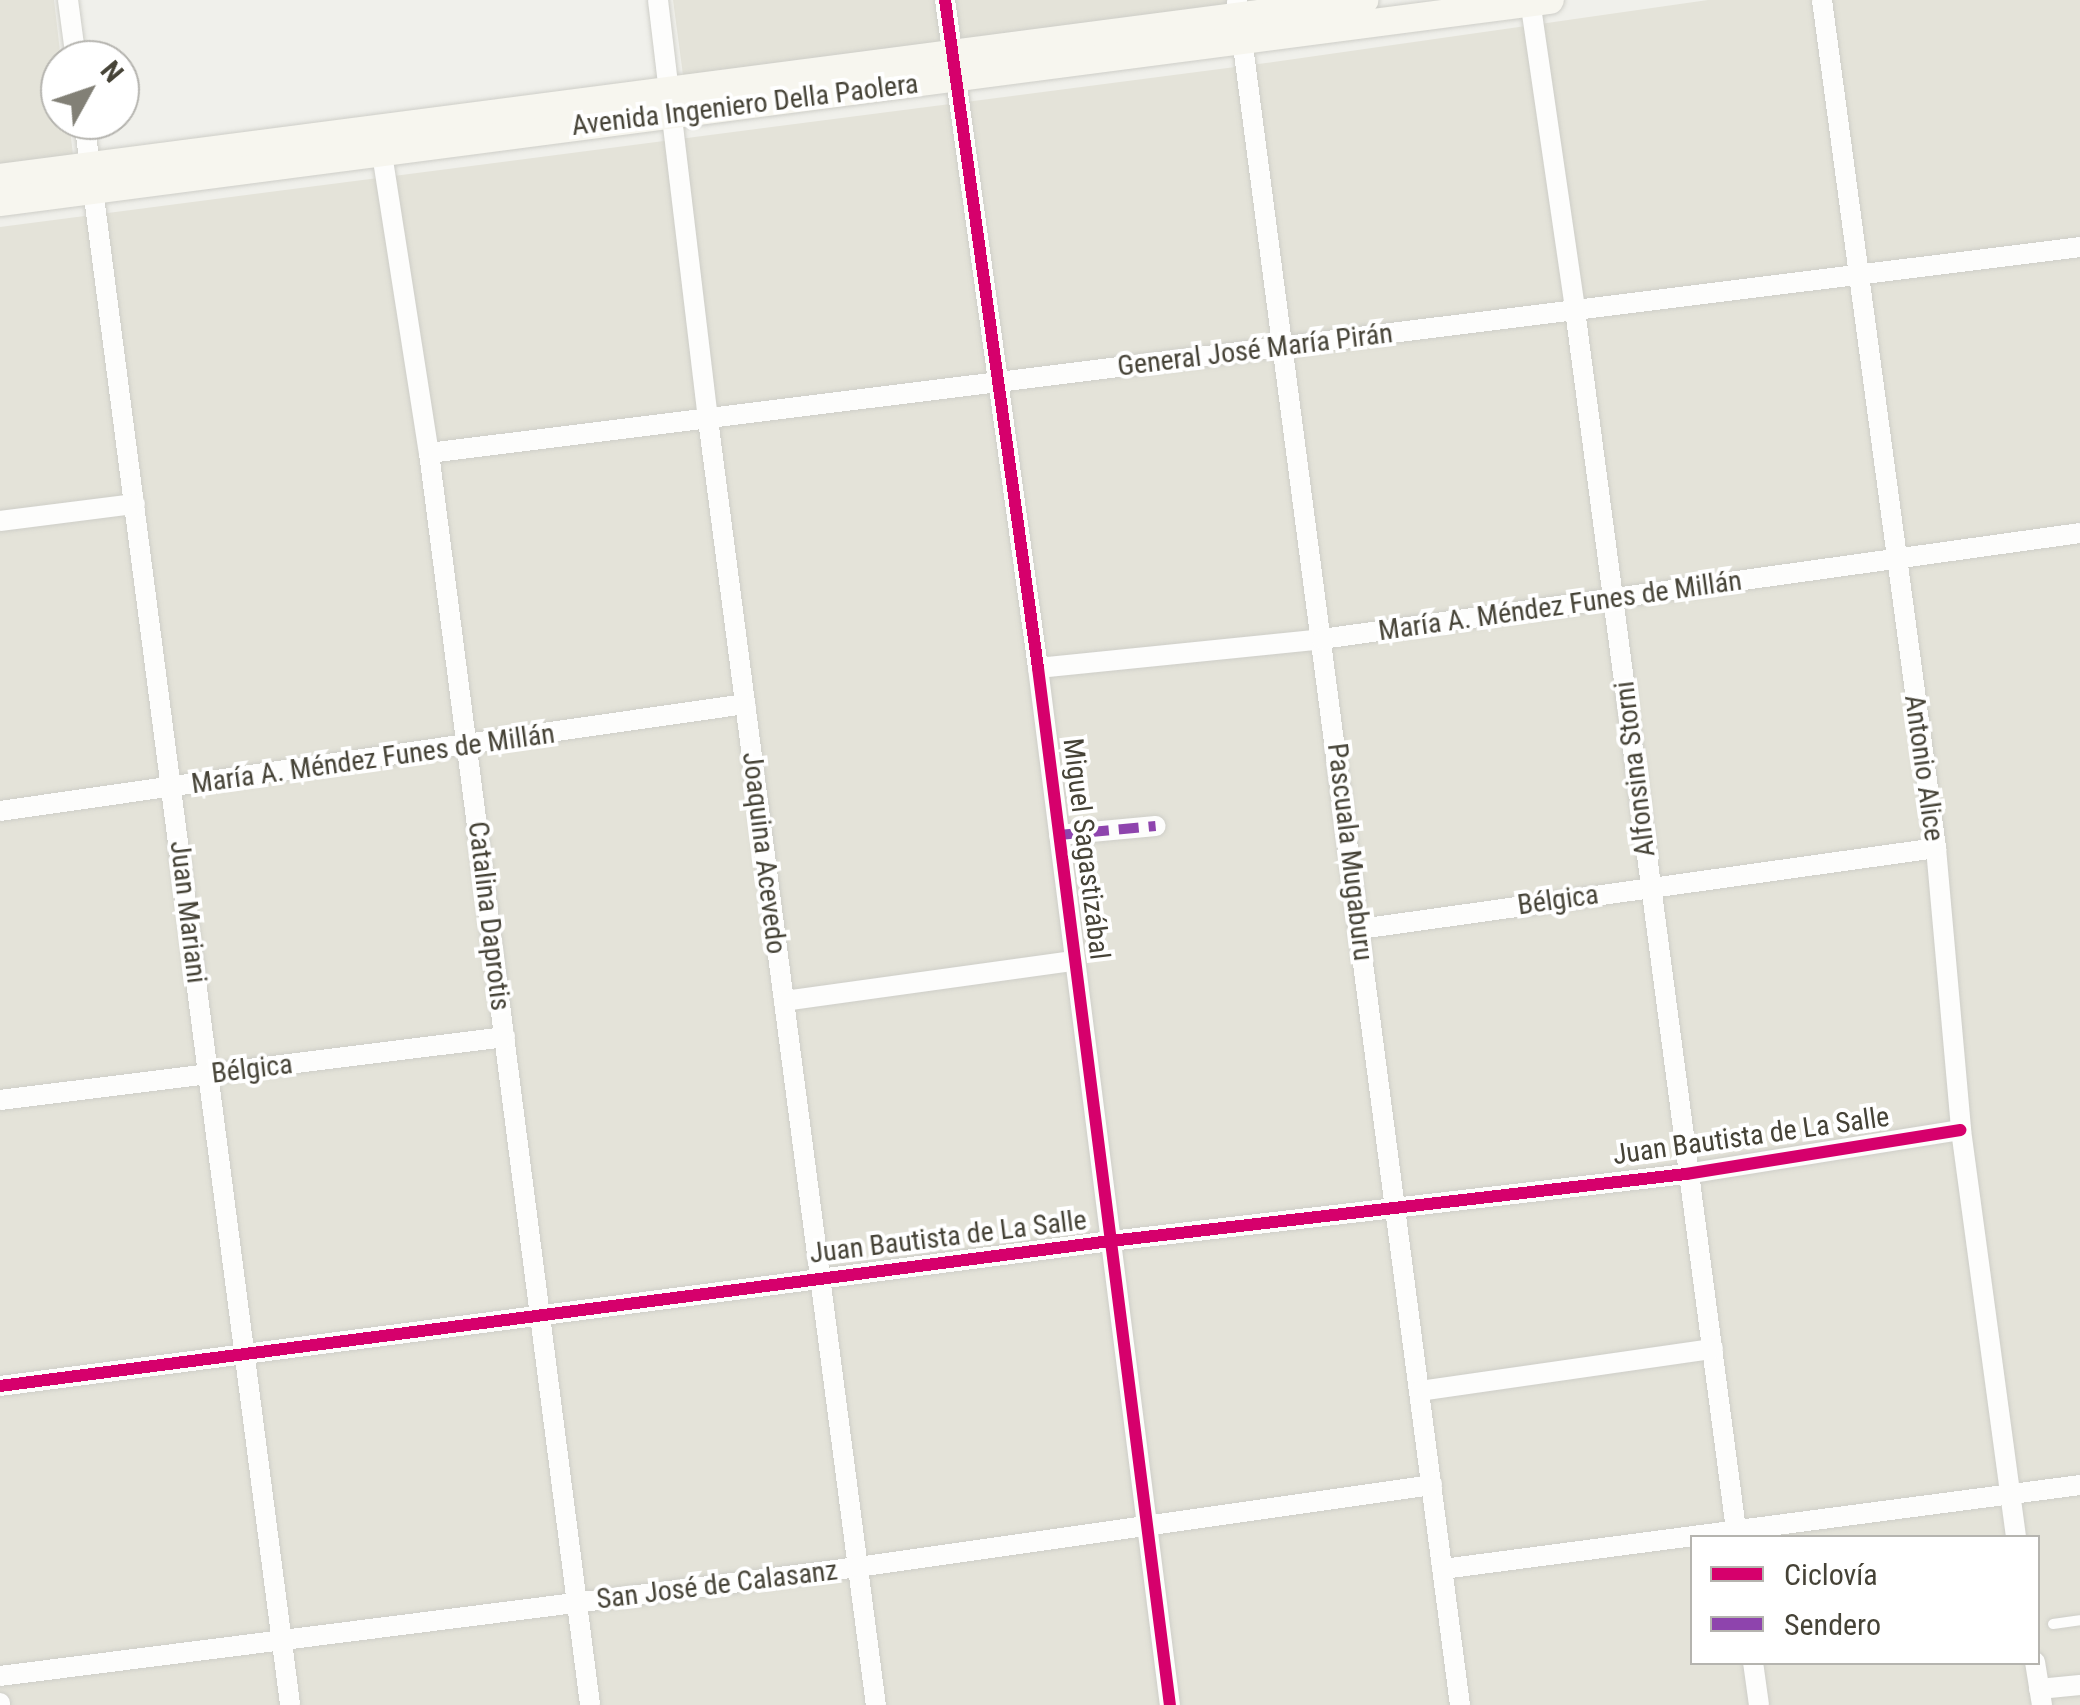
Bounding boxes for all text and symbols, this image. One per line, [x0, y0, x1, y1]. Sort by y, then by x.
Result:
north arrow [40, 40, 140, 140]
text: N [94, 55, 130, 89]
street label: Avenida Ingeniero Della Paolera [570, 67, 920, 143]
street label: General José María Pirán [1116, 316, 1394, 384]
street label: María A. Méndez Funes de Millán [1376, 564, 1744, 648]
street label: Alfonsina Storni [1608, 679, 1662, 859]
street label: Antonio Alice [1897, 693, 1951, 843]
street label: María A. Méndez Funes de Millán [189, 717, 557, 801]
street label: Miguel Sagastizábal [1056, 736, 1116, 962]
street label: Pascuala Mugaburu [1320, 741, 1380, 963]
street label: Joaquina Acevedo [735, 750, 793, 956]
street label: Catalina Daprotis [461, 820, 517, 1012]
street label: Juan Mariani [163, 839, 213, 985]
street label: Bélgica [1515, 878, 1601, 922]
street label: Bélgica [210, 1047, 294, 1091]
street label: Juan Bautista de La Salle [1611, 1100, 1891, 1172]
street label: Juan Bautista de La Salle [808, 1203, 1088, 1271]
legend [1690, 1535, 2040, 1665]
street label: San José de Calasanz [595, 1554, 839, 1616]
text: Ciclovía [1784, 1557, 1878, 1592]
text: Sendero [1784, 1607, 1881, 1642]

